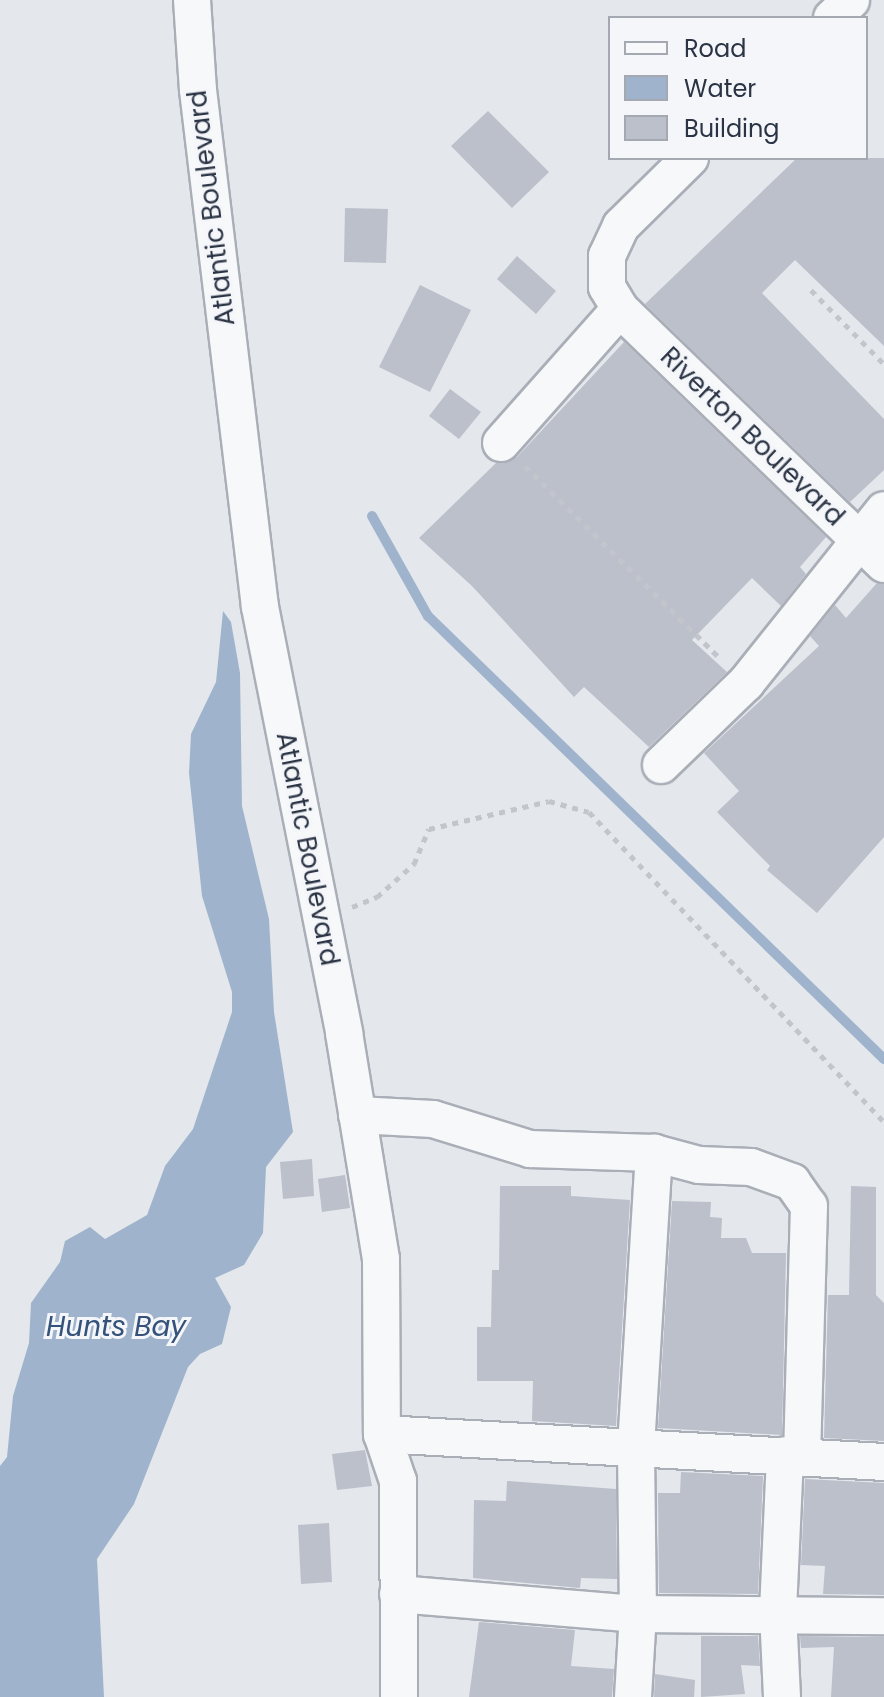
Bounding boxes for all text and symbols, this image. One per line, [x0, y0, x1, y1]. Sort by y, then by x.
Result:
legend [608, 16, 868, 160]
text: Road [684, 32, 746, 65]
text: Water [684, 72, 756, 105]
street label: Atlantic Boulevard [182, 88, 242, 328]
text: Building [684, 112, 780, 145]
street label: Riverton Boulevard [654, 341, 850, 533]
street label: Atlantic Boulevard [269, 730, 345, 968]
water label: Hunts Bay [46, 1310, 186, 1344]

